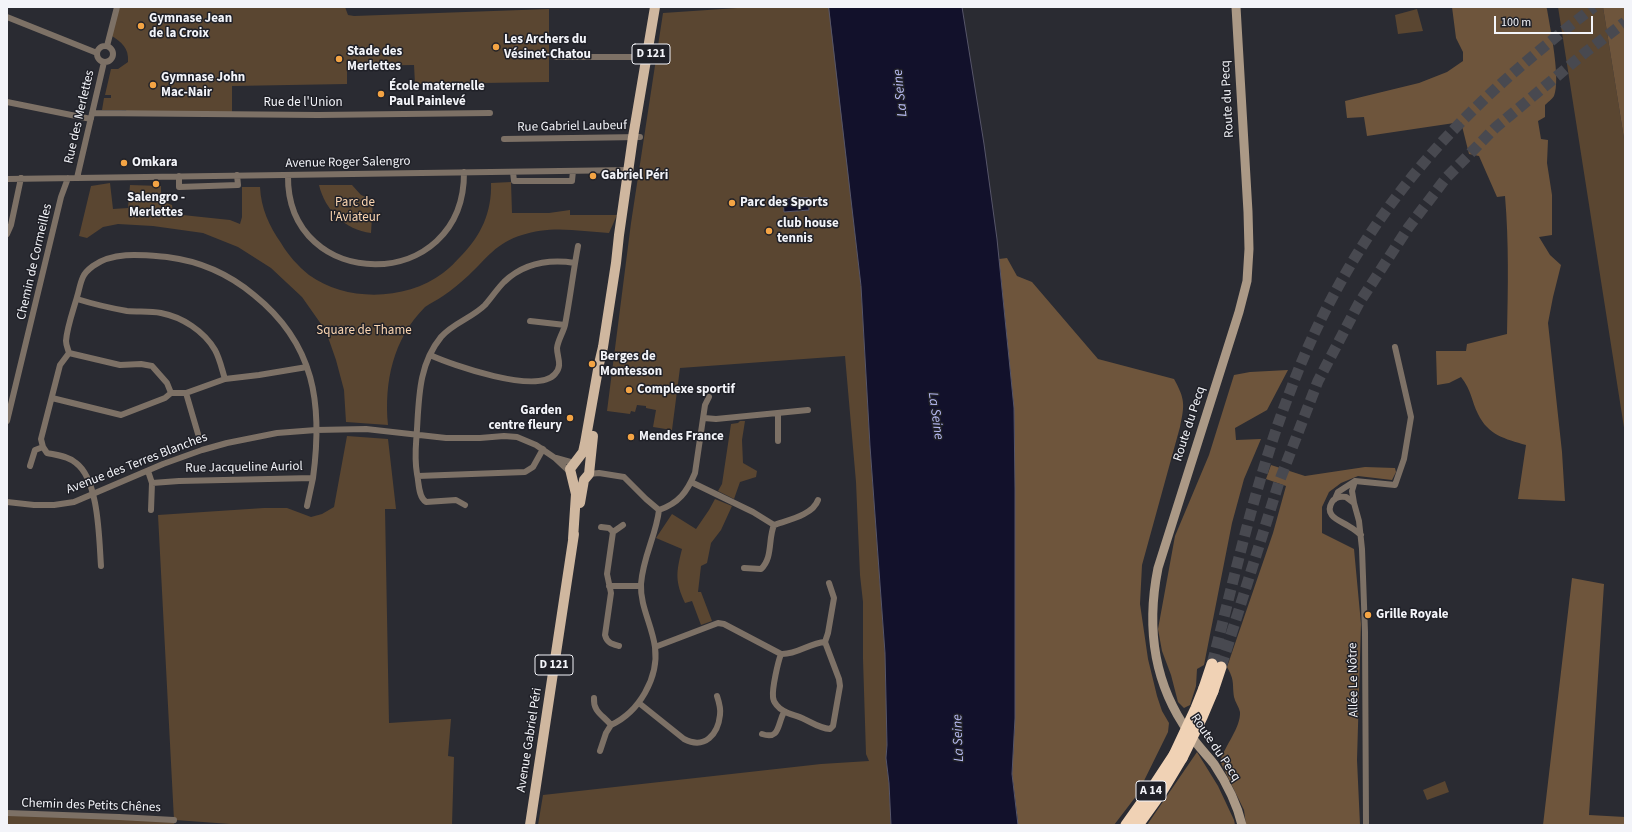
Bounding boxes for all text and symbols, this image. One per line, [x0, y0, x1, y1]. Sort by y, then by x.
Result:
scale bar [1496, 8, 1595, 34]
place label: Gymnase Jean de la Croix [149, 11, 232, 42]
text: 100 m [1501, 14, 1531, 31]
marker: Gymnase Jean de la Croix [136, 21, 146, 31]
place label: Les Archers du Vésinet-Chatou [504, 32, 591, 63]
marker: Les Archers du Vésinet-Chatou [491, 42, 501, 52]
place label: Stade des Merlettes [347, 44, 402, 75]
road number: D 121 [632, 44, 670, 64]
marker: Stade des Merlettes [334, 54, 344, 64]
street label: Route du Pecq [1218, 60, 1238, 138]
water label: La Seine [890, 68, 912, 118]
street label: Rue des Merlettes [62, 69, 98, 165]
place label: Gymnase John Mac-Nair [161, 70, 245, 101]
place label: École maternelle Paul Painlevé [389, 79, 485, 110]
marker: Gymnase John Mac-Nair [148, 80, 158, 90]
marker: École maternelle Paul Painlevé [376, 89, 386, 99]
street label: Rue de l'Union [263, 95, 343, 111]
street label: Rue Gabriel Laubeuf [517, 118, 627, 136]
street label: Avenue Roger Salengro [285, 154, 411, 172]
place label: Omkara [132, 155, 178, 171]
marker: Omkara [119, 158, 129, 168]
place label: Gabriel Péri [601, 168, 668, 184]
marker: Gabriel Péri [588, 171, 598, 181]
marker: Salengro - Merlettes [151, 179, 161, 189]
place label: Salengro - Merlettes [127, 190, 185, 221]
park label: Parc de l'Aviateur [330, 195, 380, 226]
place label: Parc des Sports [740, 195, 828, 211]
marker: Parc des Sports [727, 198, 737, 208]
street label: Chemin de Cormeilles [14, 202, 56, 322]
place label: club house tennis [777, 216, 839, 247]
marker: club house tennis [764, 226, 774, 236]
park label: Square de Thame [316, 323, 412, 339]
place label: Berges de Montesson [600, 349, 662, 380]
marker: Berges de Montesson [587, 359, 597, 369]
place label: Complexe sportif [637, 382, 735, 398]
marker: Complexe sportif [624, 385, 634, 395]
street label: Route du Pecq [1171, 385, 1209, 463]
water label: La Seine [923, 391, 947, 441]
place label: Garden centre fleury [488, 403, 562, 434]
marker: Garden centre fleury [565, 413, 575, 423]
place label: Mendes France [639, 429, 724, 445]
street label: Avenue des Terres Blanches [64, 430, 210, 498]
marker: Mendes France [626, 432, 636, 442]
street label: Rue Jacqueline Auriol [185, 459, 303, 477]
place label: Grille Royale [1376, 607, 1449, 623]
marker: Grille Royale [1363, 610, 1373, 620]
street label: Allée Le Nôtre [1346, 642, 1362, 718]
road number: D 121 [535, 655, 573, 675]
street label: Avenue Gabriel Péri [514, 687, 546, 793]
street label: Route du Pecq [1187, 711, 1243, 785]
water label: La Seine [950, 714, 968, 762]
road number: A 14 [1136, 781, 1166, 801]
street label: Chemin des Petits Chênes [21, 796, 161, 816]

